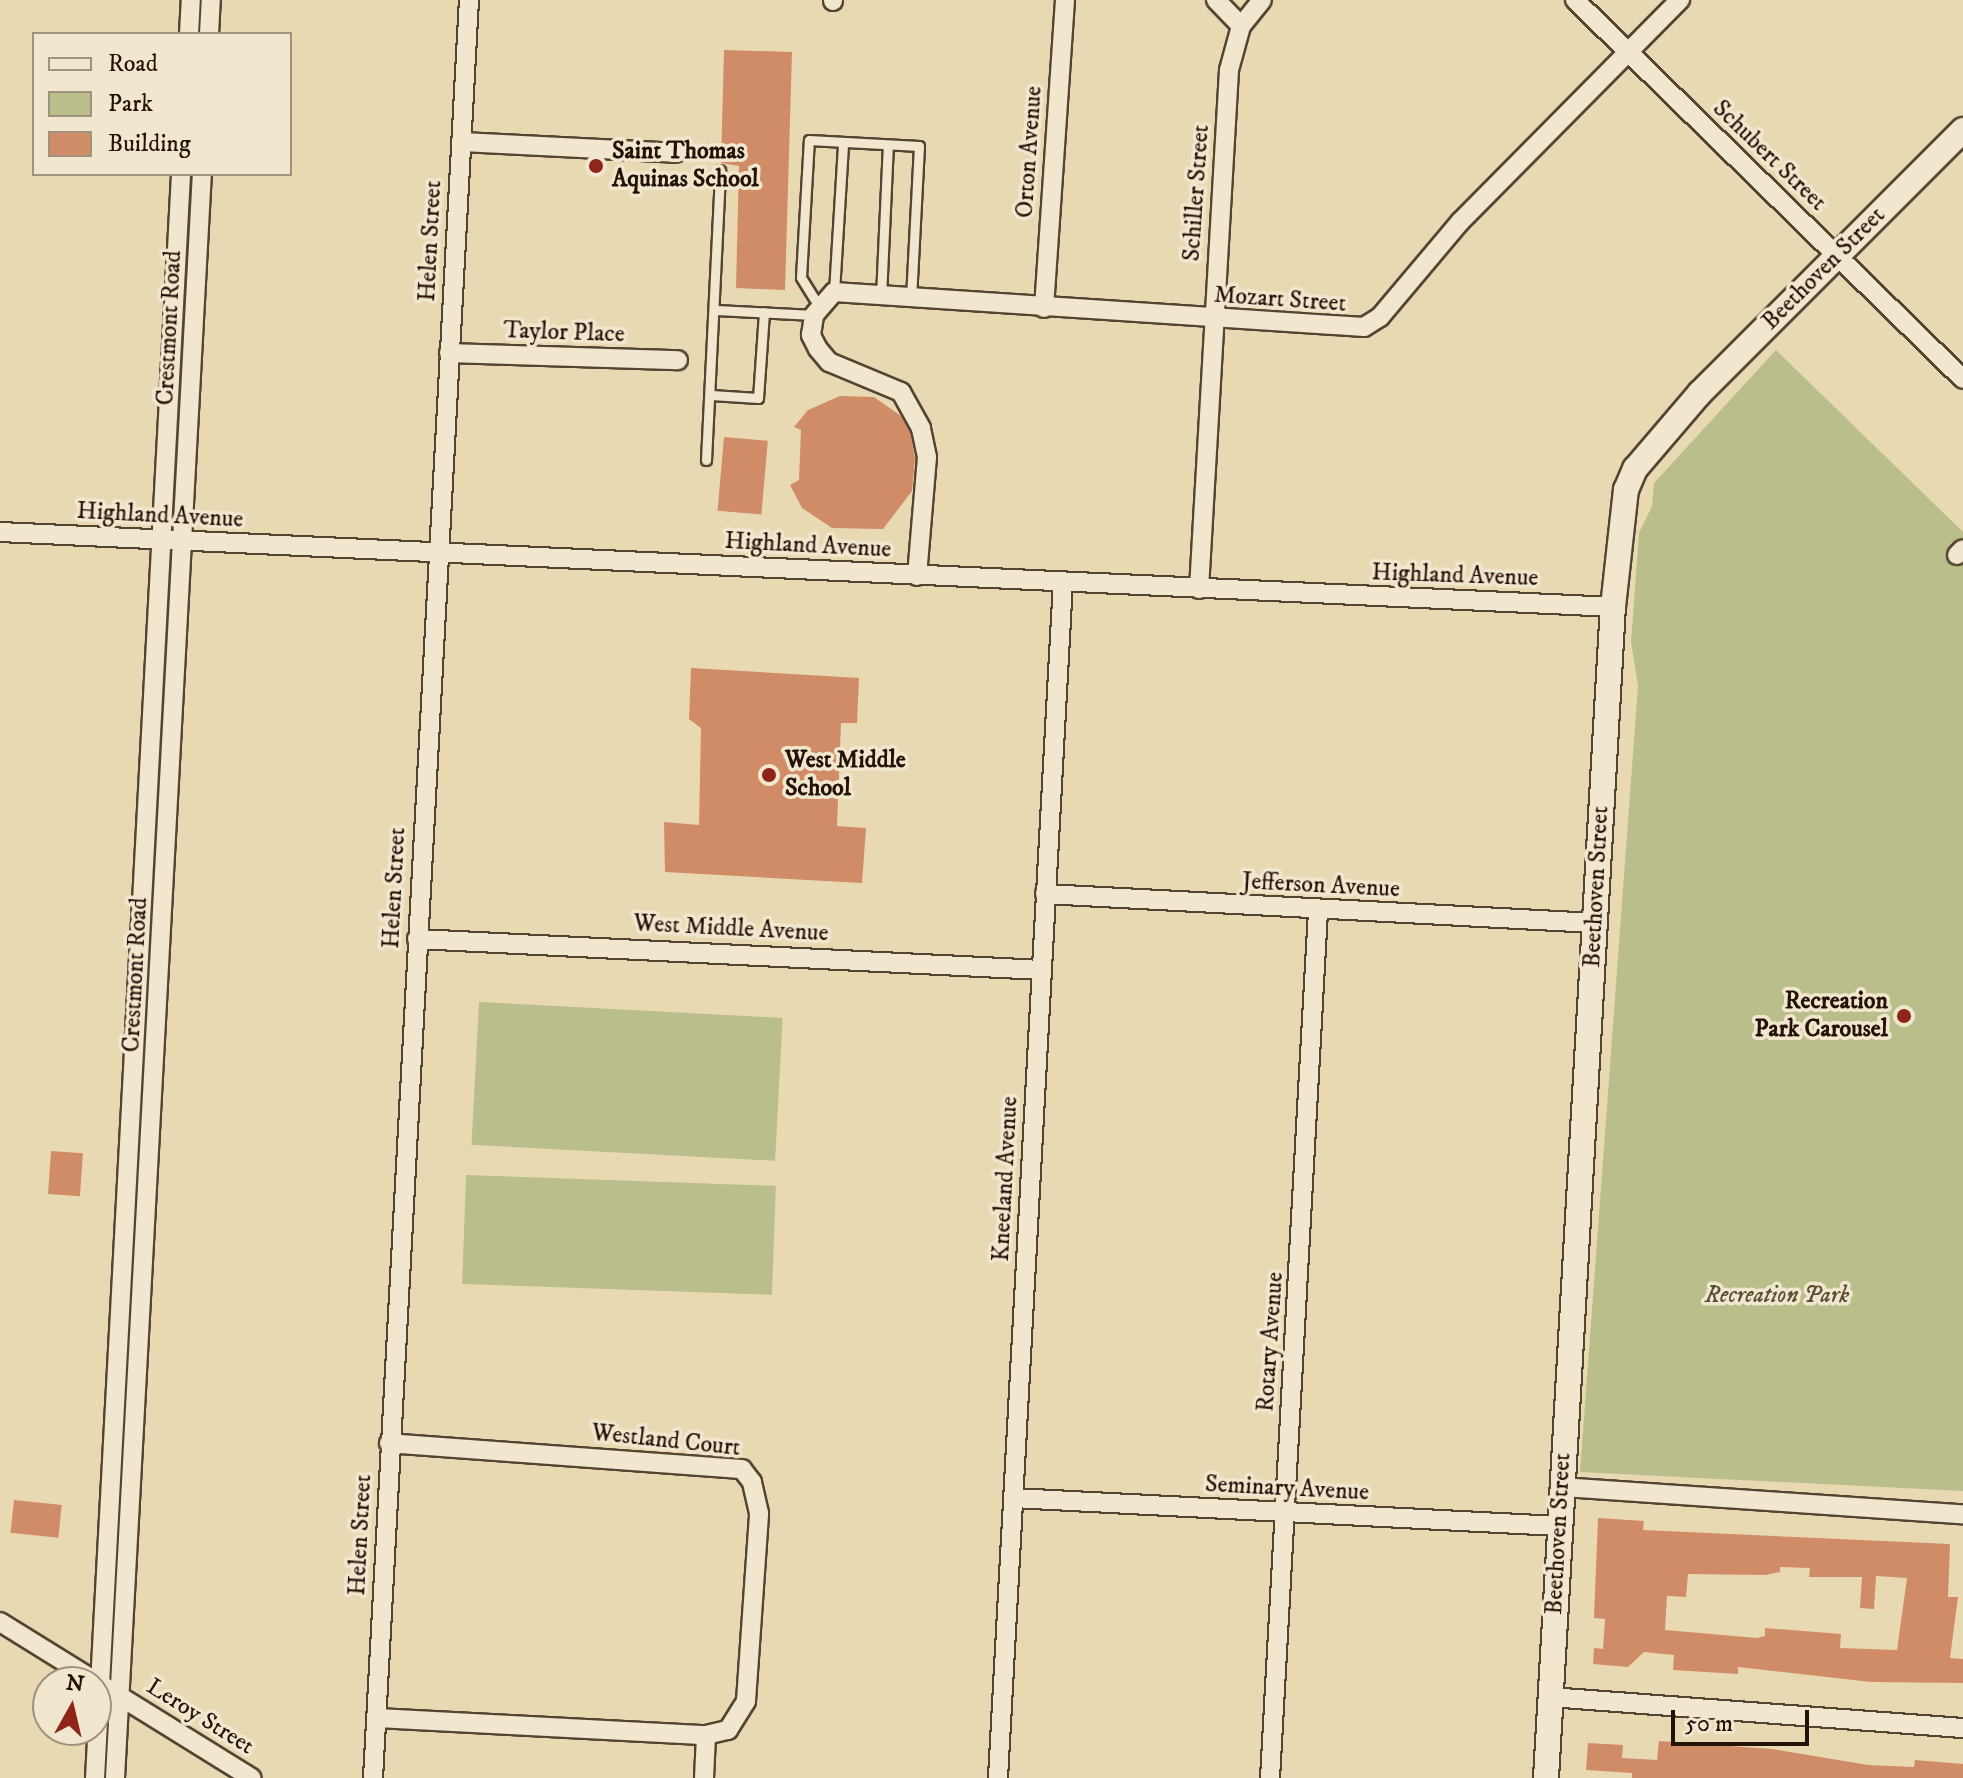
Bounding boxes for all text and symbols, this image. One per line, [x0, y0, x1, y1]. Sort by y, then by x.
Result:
legend [32, 32, 292, 176]
text: Road [108, 49, 158, 79]
street label: Orton Avenue [1011, 85, 1049, 219]
text: Park [108, 89, 153, 119]
street label: Schubert Street [1706, 95, 1832, 217]
street label: Schiller Street [1178, 124, 1216, 262]
text: Building [108, 129, 191, 159]
place label: Saint Thomas Aquinas School [612, 138, 759, 194]
marker: Saint Thomas Aquinas School [587, 157, 605, 175]
street label: Helen Street [413, 180, 449, 302]
street label: Beethoven Street [1757, 202, 1891, 336]
street label: Crestmont Road [152, 250, 188, 406]
street label: Mozart Street [1213, 281, 1347, 319]
street label: Taylor Place [503, 316, 625, 350]
street label: Highland Avenue [76, 497, 244, 535]
street label: Highland Avenue [724, 527, 892, 565]
street label: Highland Avenue [1371, 559, 1539, 593]
place label: West Middle School [785, 747, 906, 803]
marker: West Middle School [760, 766, 778, 784]
street label: Beethoven Street [1578, 805, 1616, 969]
street label: Helen Street [377, 827, 413, 949]
street label: Jefferson Avenue [1241, 867, 1401, 905]
street label: Crestmont Road [118, 897, 154, 1053]
street label: West Middle Avenue [633, 910, 829, 948]
place label: Recreation Park Carousel [1755, 988, 1888, 1044]
marker: Recreation Park Carousel [1895, 1007, 1913, 1025]
street label: Kneeland Avenue [987, 1096, 1025, 1262]
street label: Rotary Avenue [1252, 1271, 1290, 1413]
park label: Recreation Park [1705, 1282, 1849, 1310]
street label: Westland Court [590, 1419, 742, 1463]
street label: Beethoven Street [1540, 1452, 1578, 1616]
street label: Seminary Avenue [1204, 1470, 1370, 1508]
street label: Helen Street [343, 1474, 379, 1596]
north arrow [32, 1666, 112, 1746]
text: N [64, 1669, 86, 1698]
street label: Leroy Street [141, 1673, 259, 1761]
scale bar [1675, 1694, 1813, 1744]
text: 50 m [1685, 1709, 1733, 1739]

